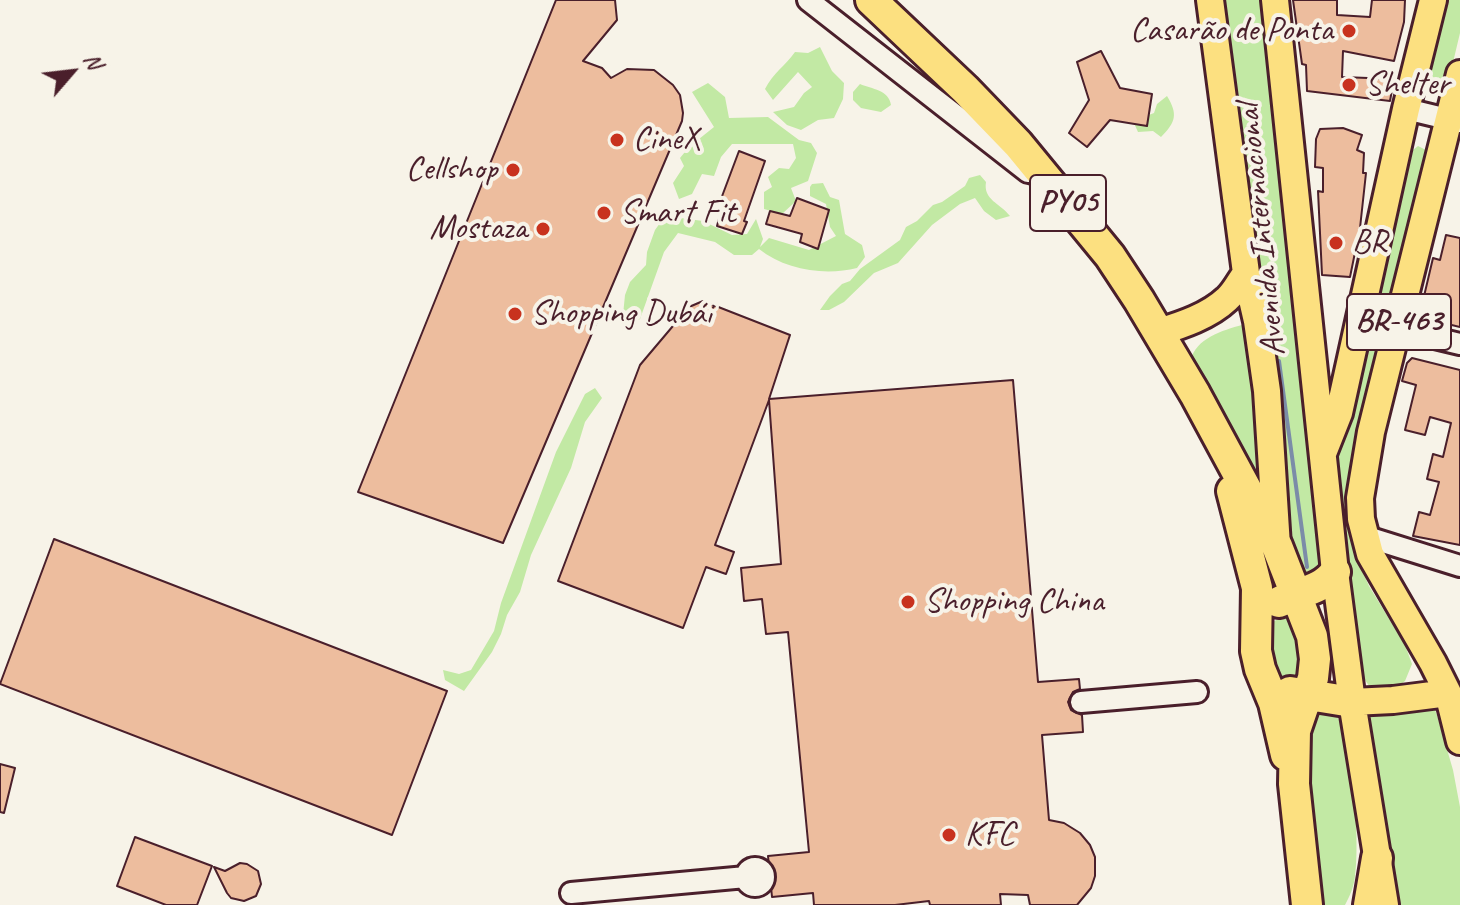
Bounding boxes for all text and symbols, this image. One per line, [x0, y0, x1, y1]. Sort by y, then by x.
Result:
place label: Casarão de Ponta [1130, 11, 1333, 51]
marker: Casarão de Ponta [1340, 22, 1358, 40]
north arrow [32, 32, 112, 112]
text: N [78, 48, 109, 73]
place label: Shelter [1365, 65, 1449, 105]
marker: Shelter [1340, 76, 1358, 94]
street label: Avenida Internacional [1228, 102, 1296, 358]
place label: CineX [633, 120, 700, 160]
marker: CineX [608, 131, 626, 149]
place label: Cellshop [406, 150, 497, 190]
marker: Cellshop [504, 161, 522, 179]
road number: PY05 [1030, 175, 1106, 231]
place label: Smart Fit [620, 193, 736, 233]
marker: Smart Fit [595, 204, 613, 222]
place label: Mostaza [429, 209, 527, 249]
marker: Mostaza [534, 220, 552, 238]
place label: BR [1352, 223, 1387, 263]
marker: BR [1327, 234, 1345, 252]
place label: Shopping Dubái [531, 294, 712, 334]
road number: BR-463 [1347, 294, 1451, 350]
marker: Shopping Dubái [506, 305, 524, 323]
place label: Shopping China [924, 582, 1104, 622]
marker: Shopping China [899, 593, 917, 611]
place label: KFC [965, 815, 1015, 855]
marker: KFC [940, 826, 958, 844]

